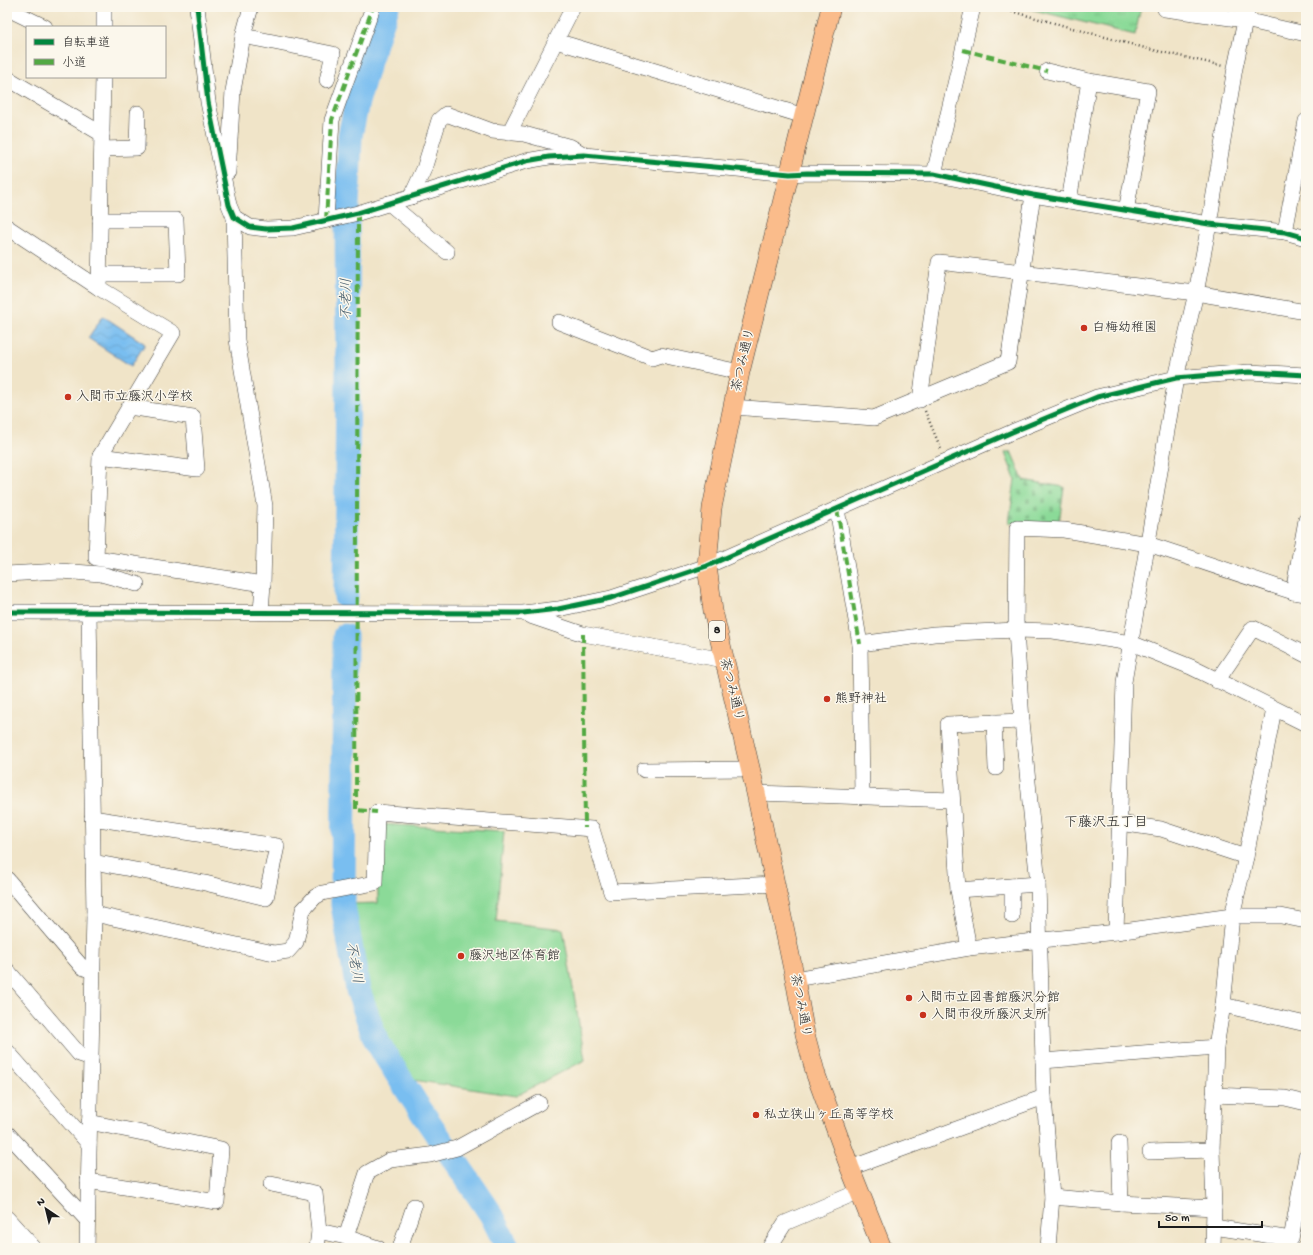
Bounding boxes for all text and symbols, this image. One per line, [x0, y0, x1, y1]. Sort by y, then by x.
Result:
legend [26, 26, 166, 78]
text: 自転車道 [62, 36, 110, 51]
text: 小道 [62, 56, 86, 71]
water label: 不老川 [338, 278, 356, 320]
place label: 白梅幼稚園 [1092, 320, 1157, 336]
marker: 白梅幼稚園 [1079, 323, 1089, 333]
street label: 茶つみ通り [728, 326, 759, 393]
place label: 入間市立藤沢小学校 [76, 389, 193, 405]
marker: 入間市立藤沢小学校 [63, 392, 73, 402]
road number: 8 [709, 621, 725, 641]
street label: 茶つみ通り [716, 656, 747, 723]
place label: 熊野神社 [835, 691, 887, 707]
marker: 熊野神社 [822, 694, 832, 704]
district label: 下藤沢五丁目 [1064, 815, 1148, 832]
water label: 不老川 [341, 941, 366, 985]
place label: 藤沢地区体育館 [469, 948, 560, 964]
marker: 藤沢地区体育館 [456, 951, 466, 961]
street label: 茶つみ通り [786, 972, 815, 1039]
place label: 入間市立図書館藤沢分館 [917, 990, 1060, 1006]
marker: 入間市立図書館藤沢分館 [904, 993, 914, 1003]
place label: 入間市役所藤沢支所 [931, 1007, 1048, 1023]
marker: 入間市役所藤沢支所 [918, 1010, 928, 1020]
place label: 私立狭山ヶ丘高等学校 [764, 1108, 894, 1123]
marker: 私立狭山ヶ丘高等学校 [751, 1110, 761, 1120]
north arrow [26, 1189, 66, 1229]
text: N [35, 1195, 48, 1209]
scale bar [1159, 1203, 1262, 1229]
text: 50 m [1165, 1212, 1190, 1226]

